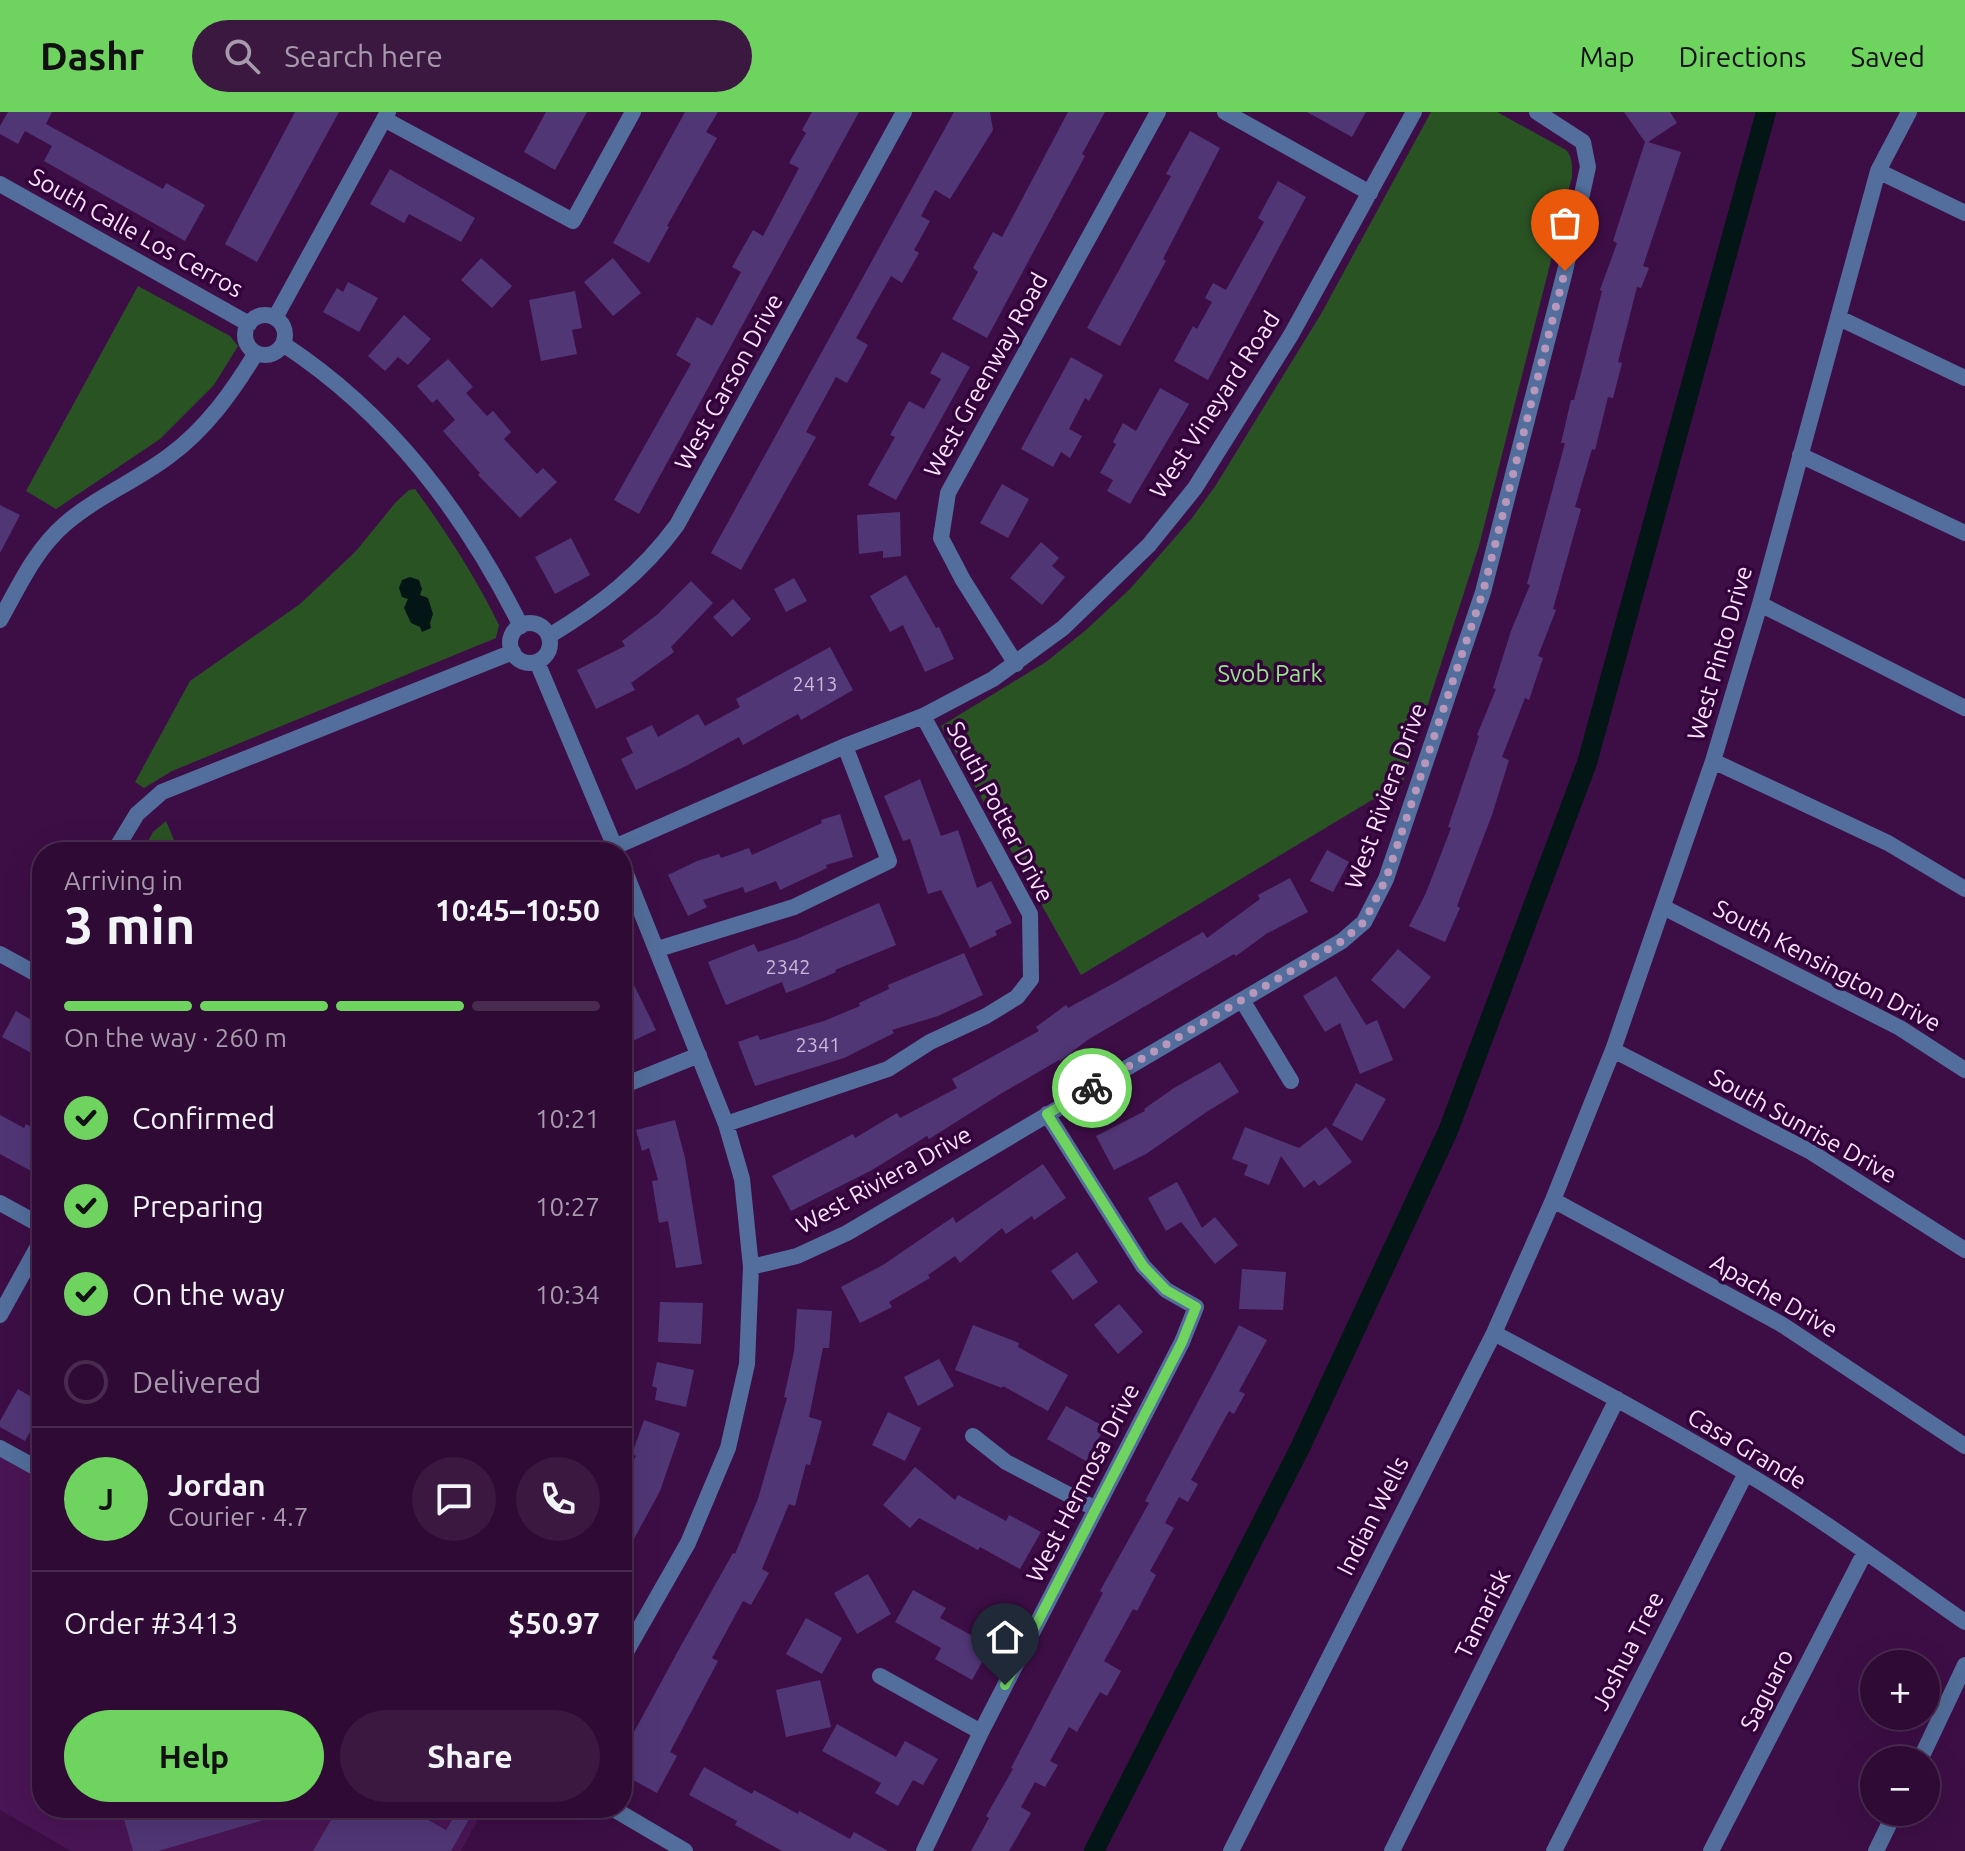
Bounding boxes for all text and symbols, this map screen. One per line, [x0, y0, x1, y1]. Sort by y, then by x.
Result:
search box [192, 20, 752, 92]
icon: search [220, 34, 264, 78]
text: Dashr [40, 35, 144, 77]
text: Search here [284, 39, 443, 73]
text: Map [1579, 41, 1635, 72]
text: Directions [1679, 41, 1806, 72]
text: Saved [1850, 41, 1925, 72]
street label: South Calle Los Cerros [25, 163, 248, 303]
pin [1531, 189, 1599, 271]
icon: bag [1543, 201, 1587, 245]
street label: West Greenway Road [918, 268, 1053, 481]
street label: West Carson Drive [669, 289, 788, 474]
street label: West Vineyard Road [1144, 306, 1285, 503]
street label: West Pinto Drive [1682, 563, 1757, 743]
park label: Svob Park [1217, 660, 1323, 687]
house number: 2413 [792, 672, 838, 695]
street label: West Riviera Drive [1339, 699, 1432, 892]
street label: South Potter Drive [941, 717, 1059, 907]
text: Arriving in [64, 866, 183, 895]
text: 10:45–10:50 [435, 893, 600, 927]
street label: South Kensington Drive [1709, 894, 1945, 1037]
text: 3 min [64, 896, 195, 954]
house number: 2342 [765, 955, 811, 978]
text: On the way · 260 m [64, 1023, 287, 1052]
house number: 2341 [795, 1033, 841, 1056]
courier [1052, 1048, 1132, 1128]
street label: South Sunrise Drive [1705, 1063, 1902, 1188]
icon: bike [1070, 1066, 1114, 1110]
icon: check [64, 1096, 108, 1140]
text: Confirmed [132, 1101, 275, 1135]
text: 10:21 [535, 1104, 600, 1133]
street label: West Riviera Drive [792, 1120, 976, 1239]
icon: check [64, 1184, 108, 1228]
text: Preparing [132, 1189, 264, 1223]
text: 10:27 [535, 1192, 600, 1221]
street label: Apache Drive [1706, 1248, 1843, 1343]
icon: check [64, 1272, 108, 1316]
text: On the way [132, 1277, 285, 1311]
text: 10:34 [535, 1280, 600, 1309]
text: Delivered [132, 1365, 261, 1399]
street label: West Hermosa Drive [1021, 1379, 1144, 1587]
street label: Casa Grande [1683, 1403, 1811, 1495]
street label: Indian Wells [1331, 1452, 1414, 1580]
button: chat [412, 1457, 496, 1541]
button: phone [516, 1457, 600, 1541]
text: Jordan [168, 1468, 266, 1502]
text: J [98, 1482, 114, 1516]
text: Courier · 4.7 [168, 1502, 308, 1531]
street label: Tamarisk [1450, 1565, 1516, 1663]
street label: Joshua Tree [1586, 1587, 1669, 1715]
pin [971, 1603, 1039, 1685]
text: Order #3413 [64, 1606, 238, 1640]
text: $50.97 [508, 1606, 600, 1640]
icon: home [983, 1615, 1027, 1659]
street label: Saguaro [1735, 1644, 1799, 1735]
map controls [1860, 1650, 1940, 1826]
button: + [1860, 1650, 1940, 1730]
button: Help [64, 1710, 324, 1802]
button: Share [340, 1710, 600, 1802]
button: − [1860, 1746, 1940, 1826]

